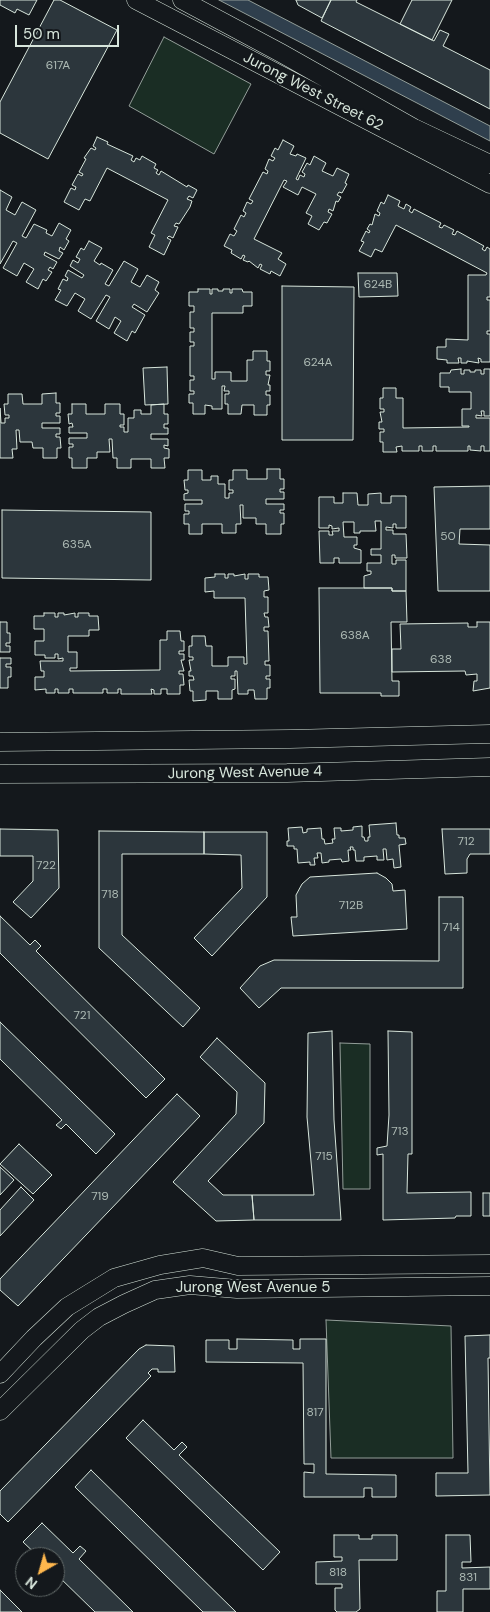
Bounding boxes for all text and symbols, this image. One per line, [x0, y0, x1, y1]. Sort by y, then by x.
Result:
scale bar [18, 15, 121, 47]
text: 50 m [23, 24, 60, 44]
street label: Jurong West Street 62 [240, 49, 386, 135]
house number: 617A [46, 59, 70, 73]
house number: 624B [364, 278, 392, 292]
house number: 624A [303, 356, 333, 370]
house number: 50 [440, 530, 456, 544]
house number: 635A [62, 538, 92, 552]
house number: 638A [340, 629, 370, 643]
house number: 638 [430, 653, 452, 667]
street label: Jurong West Avenue 4 [168, 763, 322, 783]
house number: 712 [457, 835, 475, 849]
house number: 722 [36, 859, 56, 873]
house number: 718 [101, 888, 119, 902]
house number: 712B [339, 899, 363, 913]
house number: 714 [442, 921, 460, 935]
house number: 721 [74, 1009, 90, 1023]
house number: 713 [391, 1125, 409, 1139]
house number: 715 [315, 1150, 333, 1164]
house number: 719 [91, 1190, 109, 1204]
street label: Jurong West Avenue 5 [176, 1279, 330, 1297]
house number: 817 [306, 1406, 324, 1420]
north arrow [15, 1547, 65, 1597]
house number: 818 [329, 1566, 347, 1580]
house number: 831 [459, 1571, 477, 1585]
text: N [22, 1573, 41, 1593]

